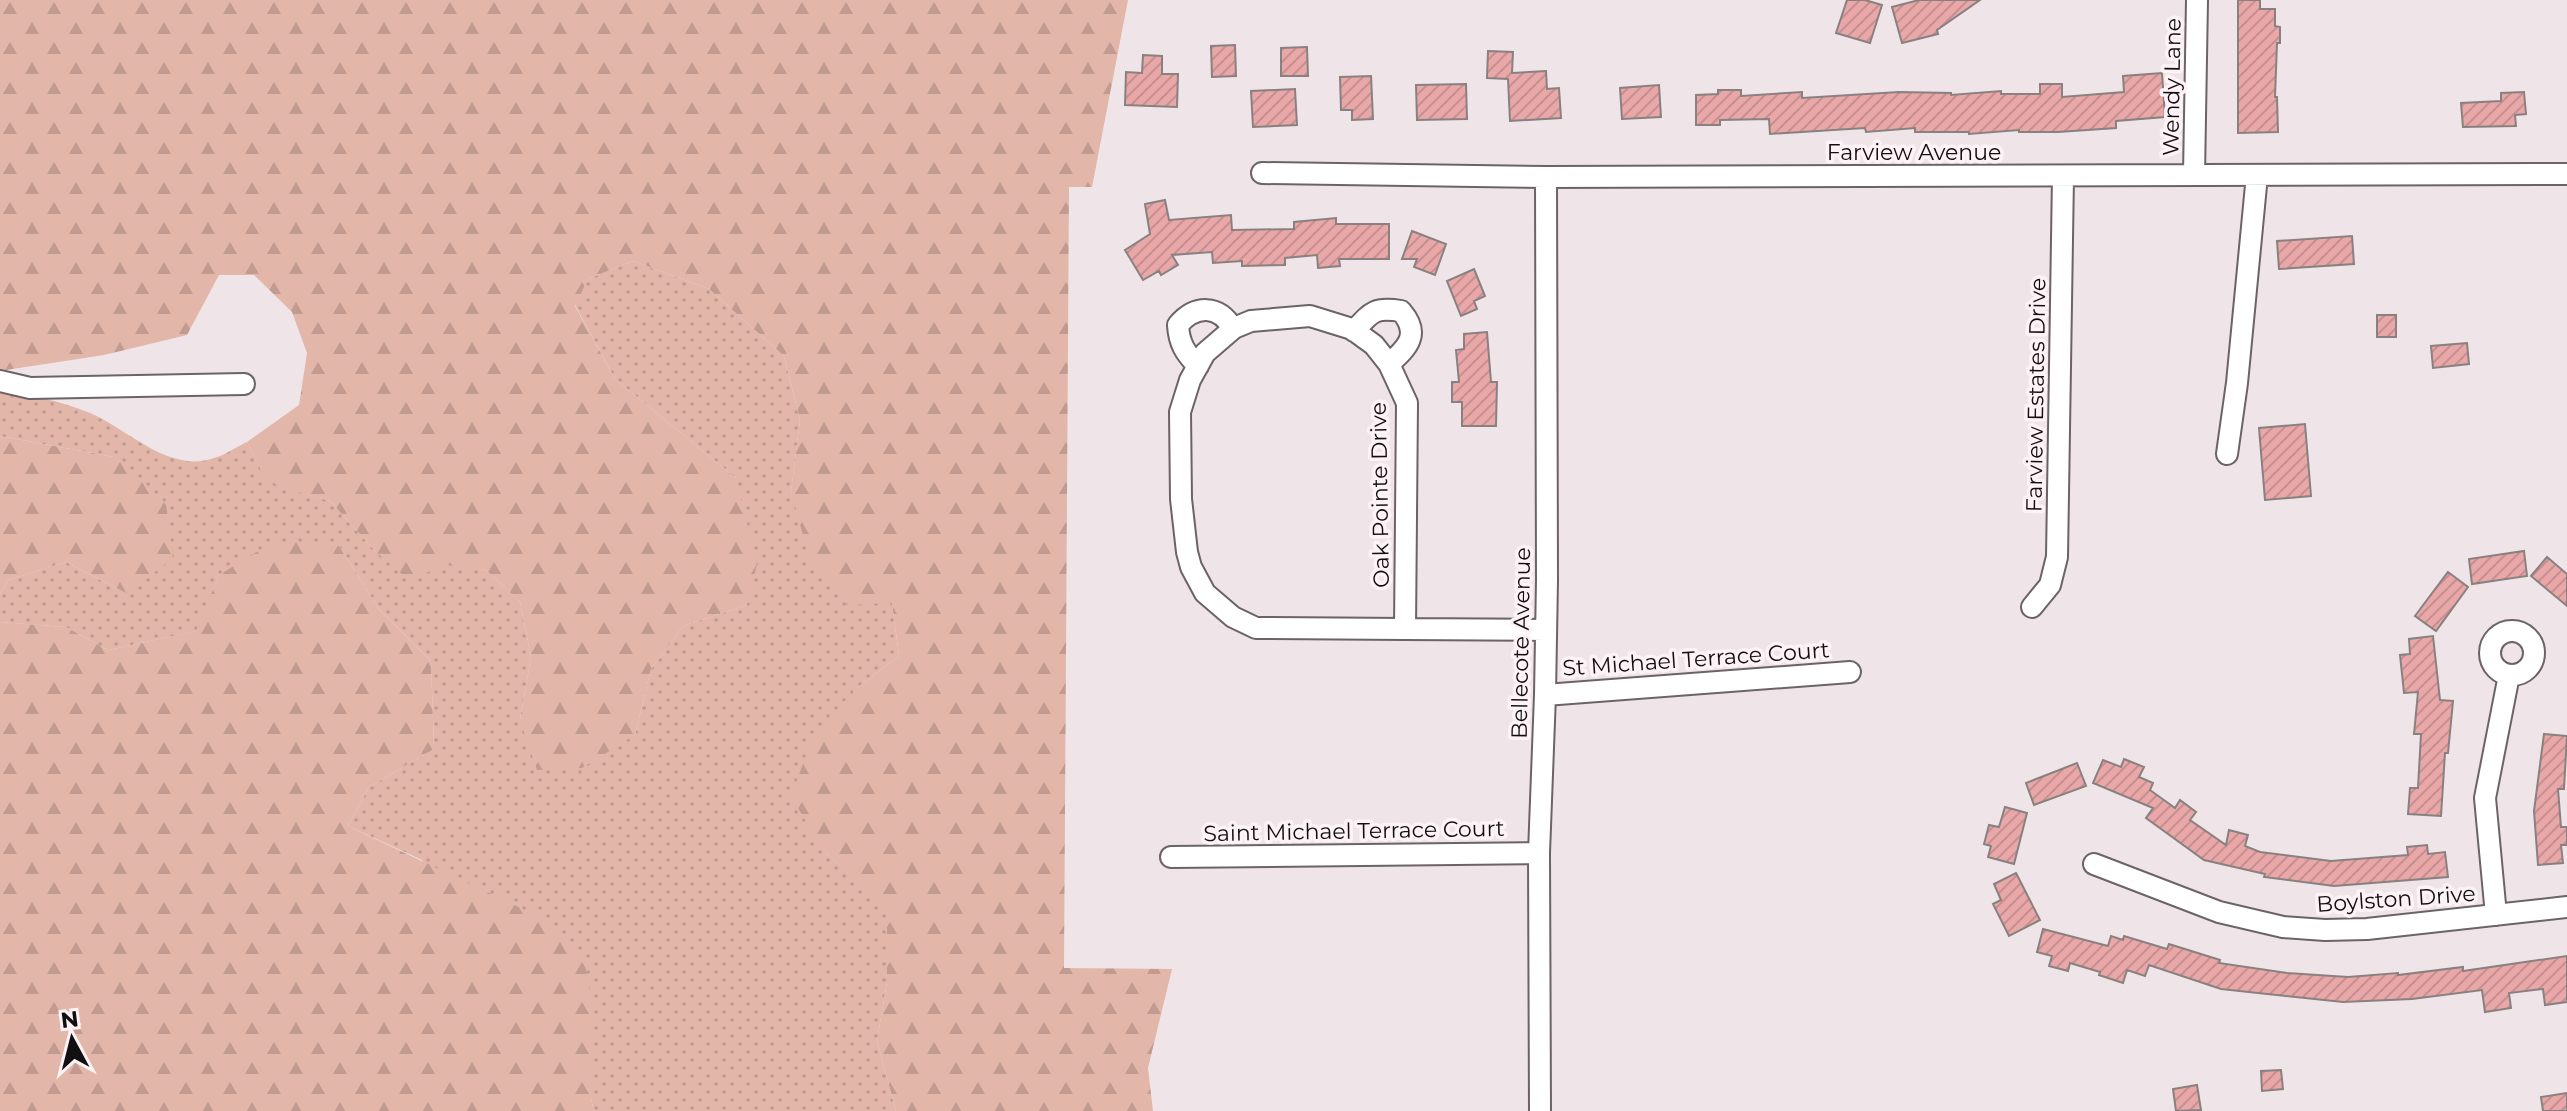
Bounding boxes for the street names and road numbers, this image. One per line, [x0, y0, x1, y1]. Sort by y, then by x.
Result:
street label: Wendy Lane [2157, 18, 2187, 156]
street label: Farview Avenue [1827, 139, 2001, 166]
street label: Farview Estates Drive [2020, 278, 2052, 512]
street label: Oak Pointe Drive [1365, 402, 1395, 588]
street label: Bellecote Avenue [1506, 547, 1536, 739]
street label: St Michael Terrace Court [1562, 636, 1830, 682]
street label: Saint Michael Terrace Court [1203, 815, 1505, 847]
street label: Boylston Drive [2316, 880, 2476, 918]

